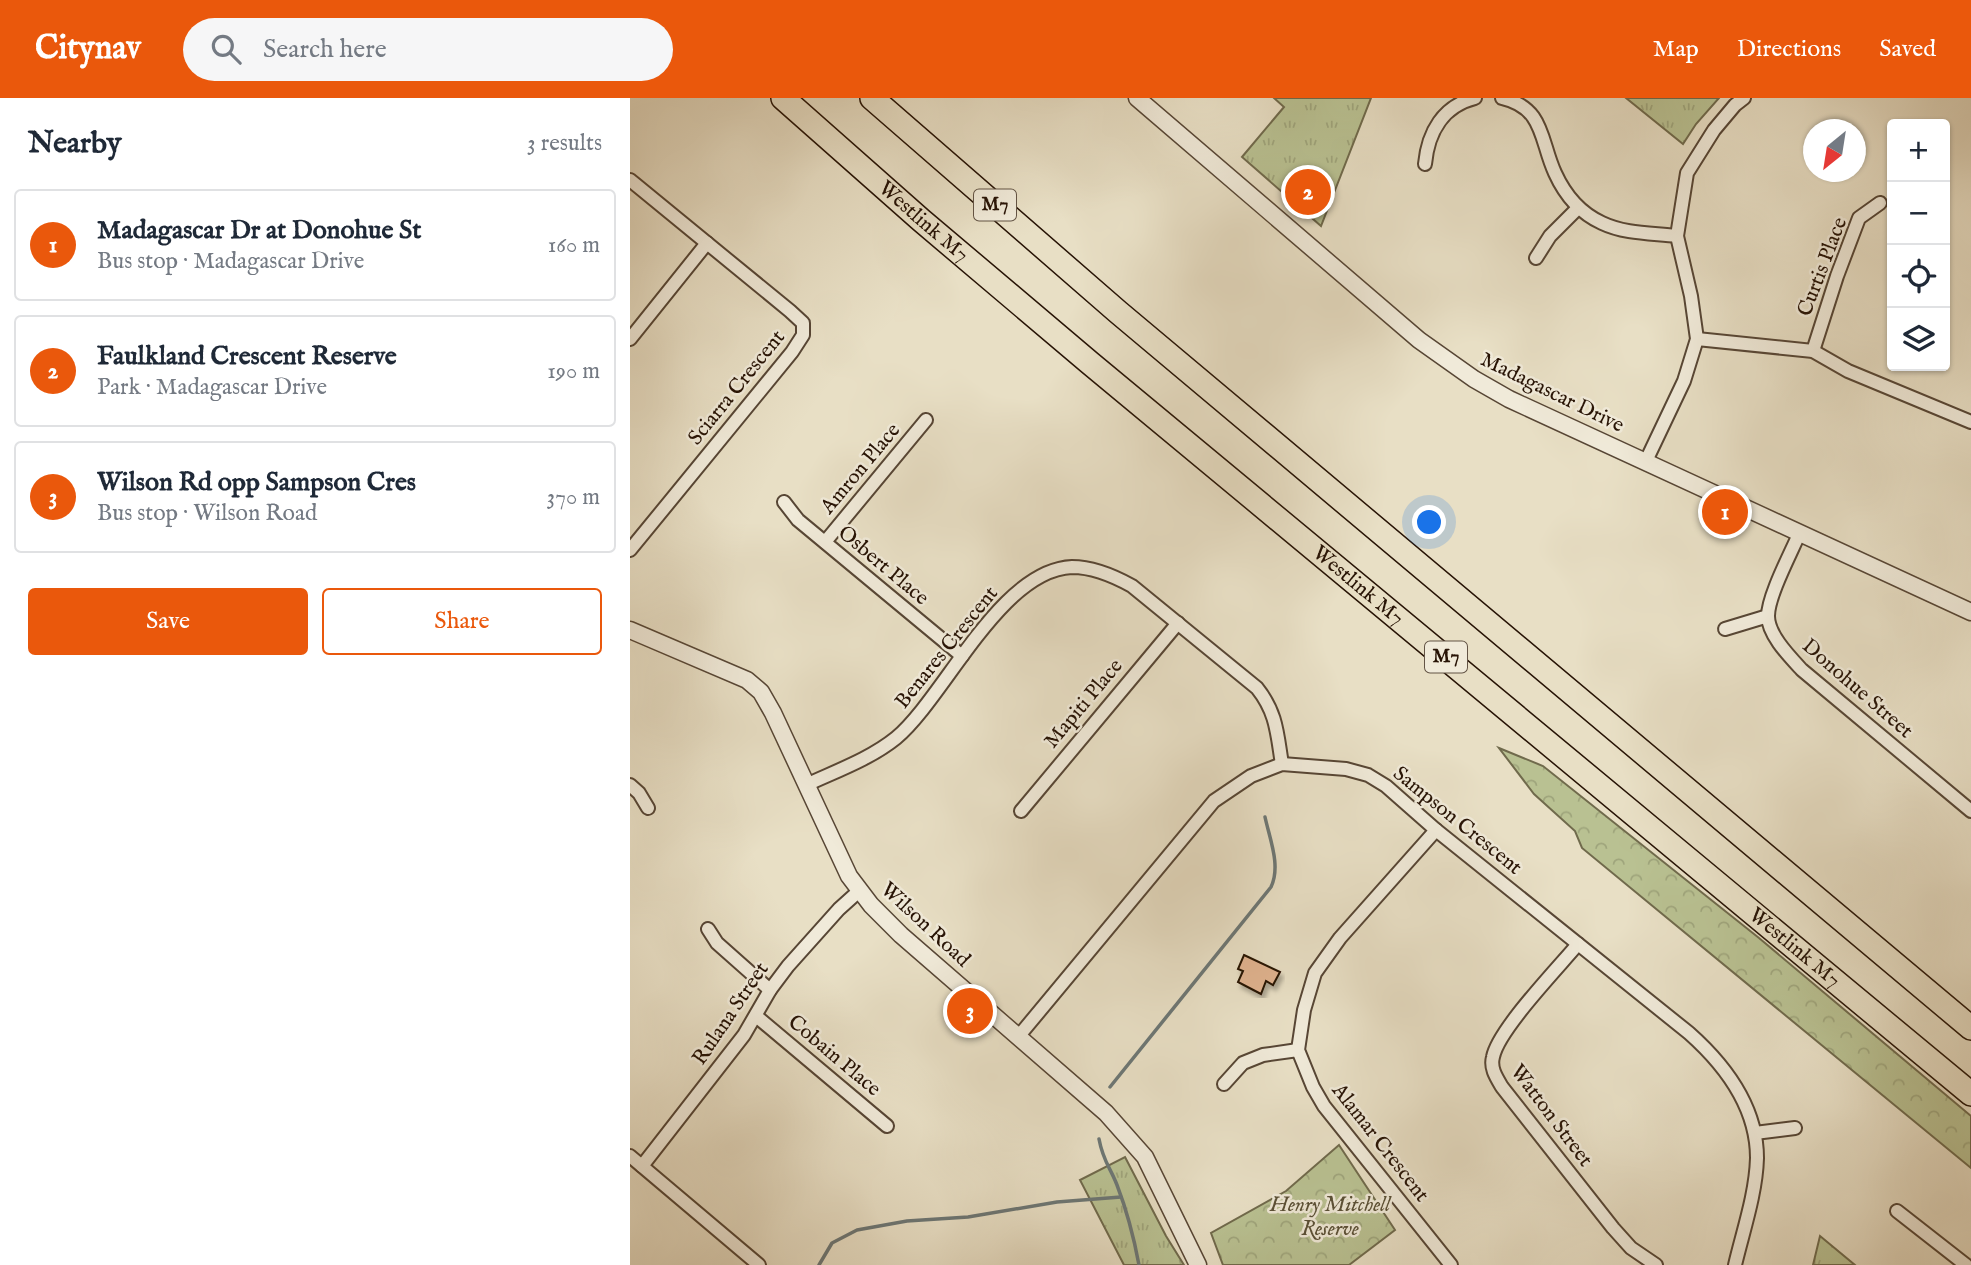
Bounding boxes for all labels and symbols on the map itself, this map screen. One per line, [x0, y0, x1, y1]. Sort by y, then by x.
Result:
north arrow [1803, 119, 1866, 182]
pin: 2 [1285, 166, 1331, 218]
street label: Westlink M7 [872, 175, 974, 268]
road number: M7 [974, 190, 1016, 220]
street label: Curtis Place [1792, 213, 1854, 320]
street label: Sciarra Crescent [682, 325, 792, 451]
street label: Madagascar Drive [1476, 347, 1628, 440]
street label: Amron Place [814, 418, 907, 521]
pin: 1 [1702, 486, 1748, 538]
your location [1412, 505, 1446, 539]
street label: Osbert Place [832, 520, 934, 612]
street label: Westlink M7 [1307, 540, 1410, 631]
street label: Benares Crescent [889, 581, 1005, 715]
street label: Donohue Street [1796, 633, 1918, 745]
road number: M7 [1425, 642, 1467, 672]
street label: Mapiti Place [1039, 653, 1130, 754]
street label: Sampson Crescent [1387, 761, 1527, 881]
street label: Wilson Road [874, 877, 976, 974]
street label: Westlink M7 [1743, 902, 1846, 993]
street label: Rulana Street [687, 957, 775, 1071]
pin: 3 [947, 985, 993, 1037]
street label: Cobain Place [782, 1009, 886, 1103]
street label: Watton Street [1504, 1059, 1598, 1173]
street label: Alamar Crescent [1325, 1077, 1435, 1208]
park label: Henry Mitchell Reserve [1269, 1192, 1392, 1243]

